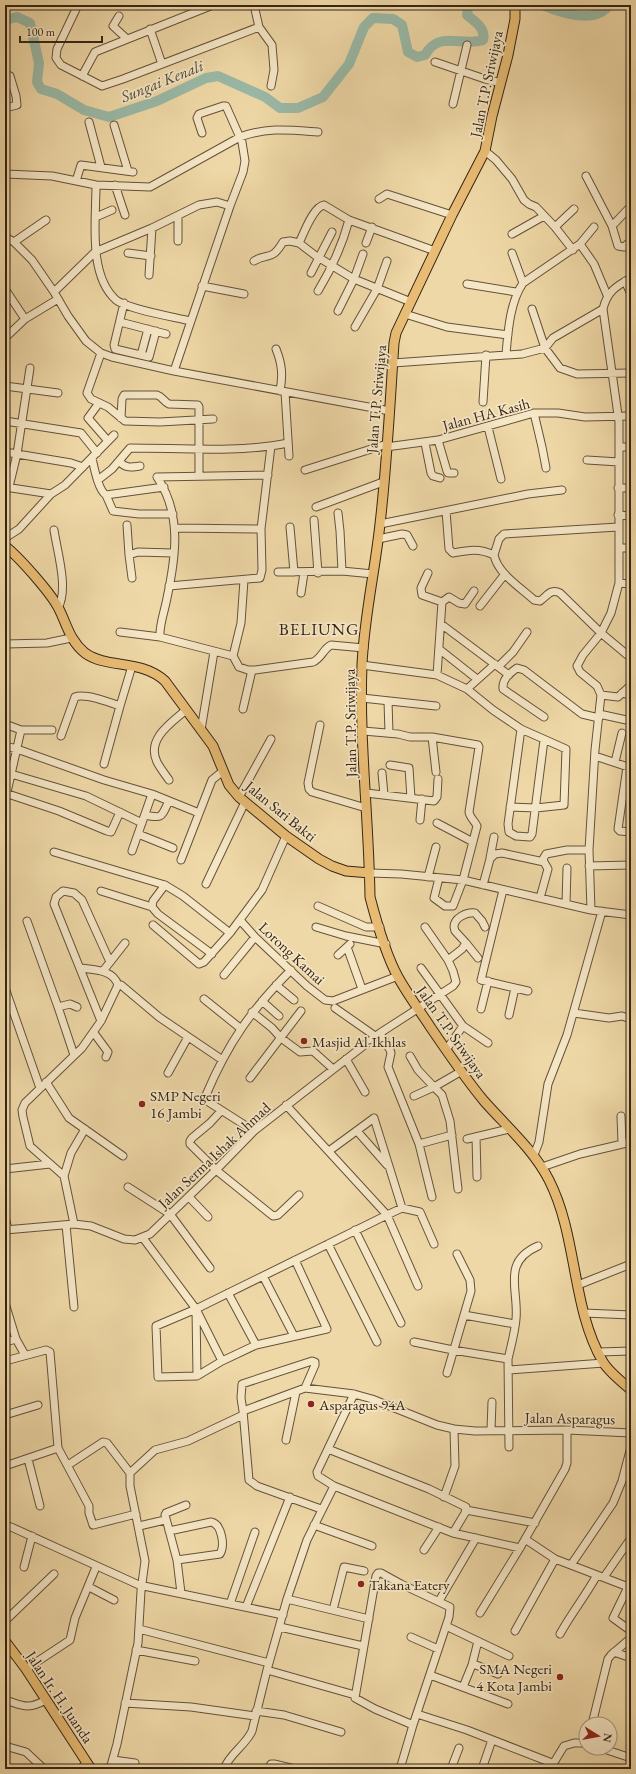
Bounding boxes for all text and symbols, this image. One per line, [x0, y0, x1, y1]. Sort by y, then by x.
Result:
scale bar [20, 18, 102, 44]
text: 100 m [26, 24, 56, 40]
street label: Jalan T.P. Sriwijaya [465, 29, 507, 141]
water label: Sungai Kenali [117, 54, 208, 107]
street label: Jalan T.P. Sriwijaya [362, 344, 390, 456]
street label: Jalan HA Kasih [438, 393, 532, 435]
district label: BELIUNG [279, 618, 359, 640]
street label: Jalan T.P. Sriwijaya [340, 668, 360, 780]
street label: Jalan Sari Bakti [240, 775, 321, 846]
street label: Lorong Kamai [255, 918, 329, 989]
street label: Jalan T.P. Sriwijaya [412, 980, 491, 1082]
place label: Masjid Al-Ikhlas [312, 1032, 406, 1051]
marker: Masjid Al-Ikhlas [299, 1036, 309, 1046]
place label: SMP Negeri 16 Jambi [150, 1086, 221, 1122]
street label: Jalan Serma Ishak Ahmad [152, 1098, 275, 1213]
marker: SMP Negeri 16 Jambi [137, 1099, 147, 1109]
place label: Asparagus 94A [318, 1395, 406, 1414]
marker: Asparagus 94A [306, 1399, 316, 1409]
street label: Jalan Asparagus [523, 1408, 616, 1428]
place label: Takana Eatery [369, 1575, 450, 1594]
marker: Takana Eatery [356, 1579, 366, 1589]
street label: Jalan Ir. H. Juanda [21, 1646, 98, 1747]
place label: SMA Negeri 4 Kota Jambi [476, 1659, 552, 1695]
marker: SMA Negeri 4 Kota Jambi [555, 1672, 565, 1682]
north arrow [578, 1716, 618, 1756]
text: N [600, 1732, 616, 1744]

